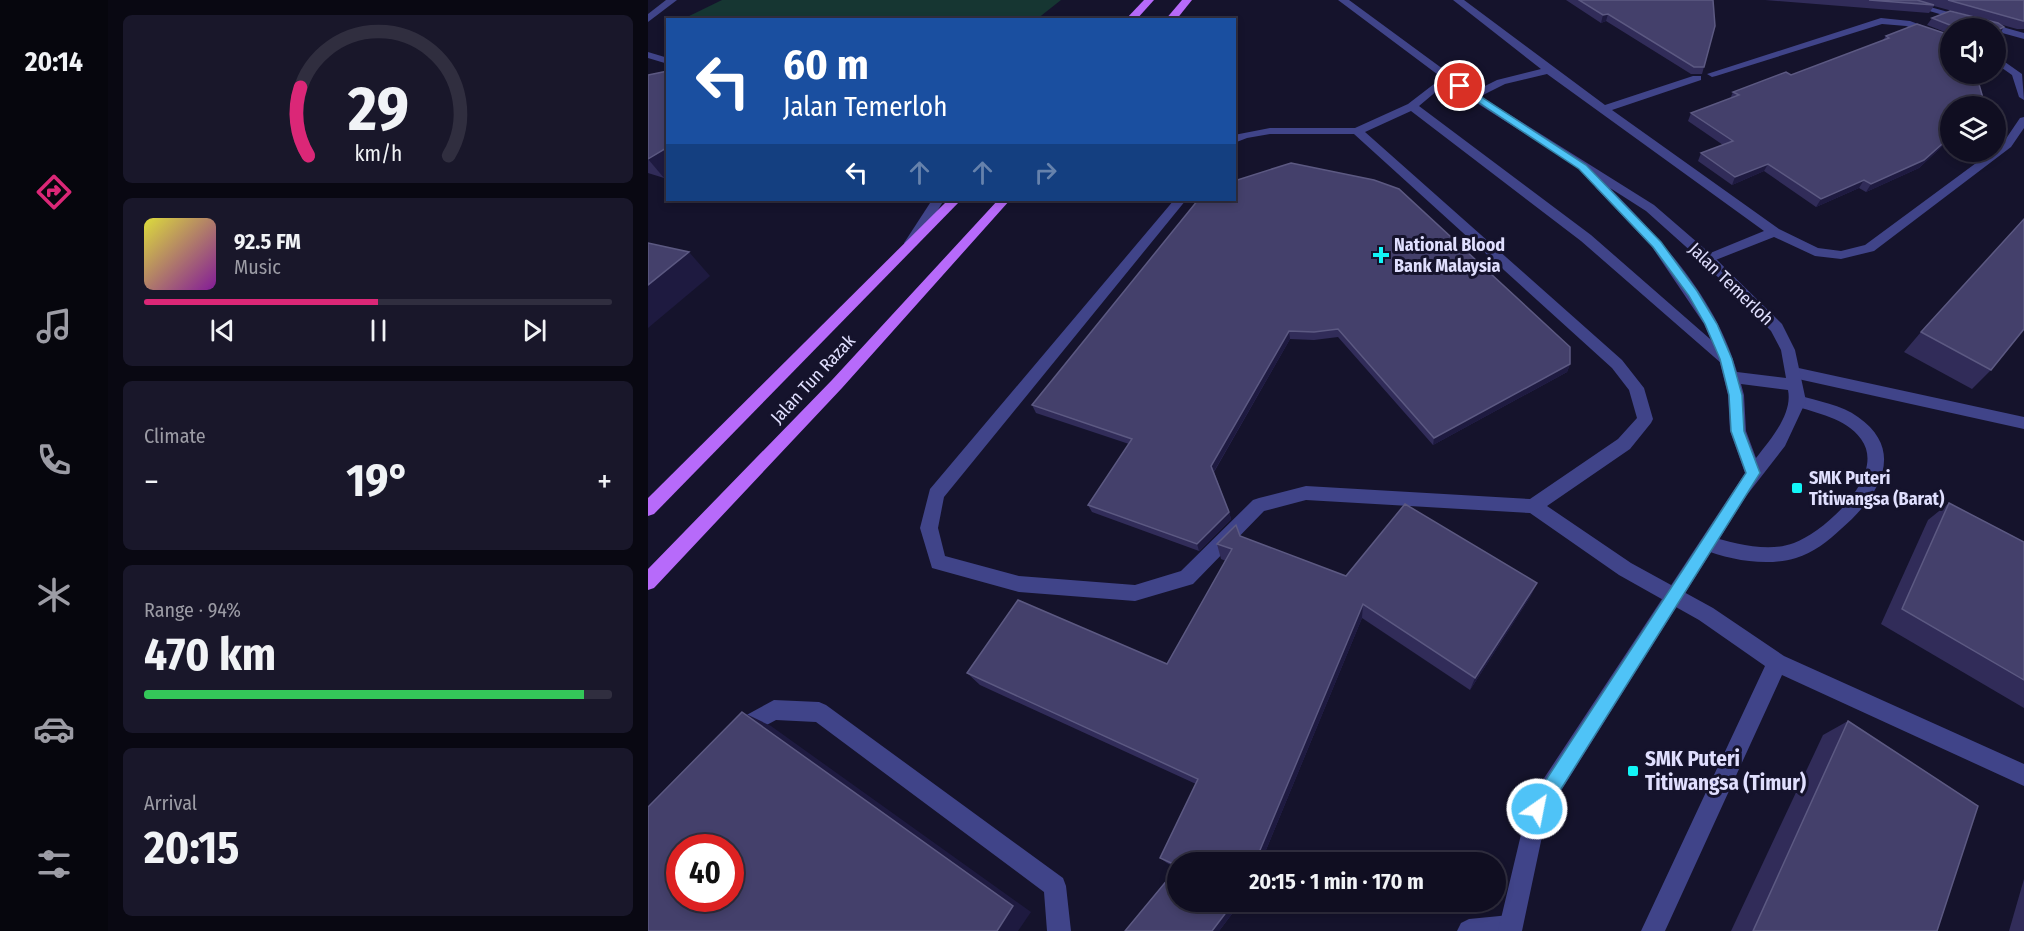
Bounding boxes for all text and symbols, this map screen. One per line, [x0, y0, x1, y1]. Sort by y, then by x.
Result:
map controls [1940, 18, 2006, 162]
button: sound [1940, 18, 2006, 84]
text: 60 m [783, 40, 869, 90]
icon: left [684, 42, 762, 120]
text: 20:14 [25, 46, 83, 78]
pin [1434, 60, 1485, 111]
icon: arrive [1443, 69, 1476, 102]
text: 29 [347, 72, 408, 147]
text: Jalan Temerloh [783, 91, 947, 123]
button: layers [1940, 96, 2006, 162]
text: km/h [354, 141, 402, 167]
icon: left [840, 156, 873, 189]
icon: ahead [903, 156, 936, 189]
icon: ahead [966, 156, 999, 189]
icon: right [1029, 156, 1062, 189]
icon: directions [33, 171, 75, 213]
text: 92.5 FM [234, 228, 301, 255]
place label: National Blood Bank Malaysia [1394, 234, 1505, 277]
street label: Jalan Temerloh [1684, 238, 1778, 330]
marker: National Blood Bank Malaysia [1372, 246, 1390, 264]
text: Music [234, 255, 281, 279]
icon: music [33, 305, 75, 347]
icon: previous [206, 314, 239, 347]
icon: pause [362, 314, 395, 347]
icon: next [518, 314, 551, 347]
street label: Jalan Tun Razak [766, 329, 860, 428]
text: Climate [144, 424, 206, 448]
icon: phone [33, 439, 75, 481]
text: 19° [346, 454, 410, 508]
text: − [144, 462, 159, 502]
text: + [597, 462, 612, 502]
place label: SMK Puteri Titiwangsa (Barat) [1809, 467, 1945, 510]
marker: SMK Puteri Titiwangsa (Barat) [1790, 481, 1804, 495]
icon: climate [33, 574, 75, 616]
text: Range · 94% [144, 598, 241, 622]
text: 470 km [144, 628, 276, 682]
icon: car [33, 708, 75, 750]
place label: SMK Puteri Titiwangsa (Timur) [1645, 746, 1806, 796]
marker: SMK Puteri Titiwangsa (Timur) [1626, 764, 1640, 778]
position arrow [1505, 777, 1569, 841]
text: Arrival [144, 791, 197, 815]
text: 20:15 [144, 821, 239, 875]
speed limit sign: 40 [666, 834, 744, 912]
icon: filters [33, 843, 75, 885]
text: 20:15 · 1 min · 170 m [1249, 868, 1424, 895]

